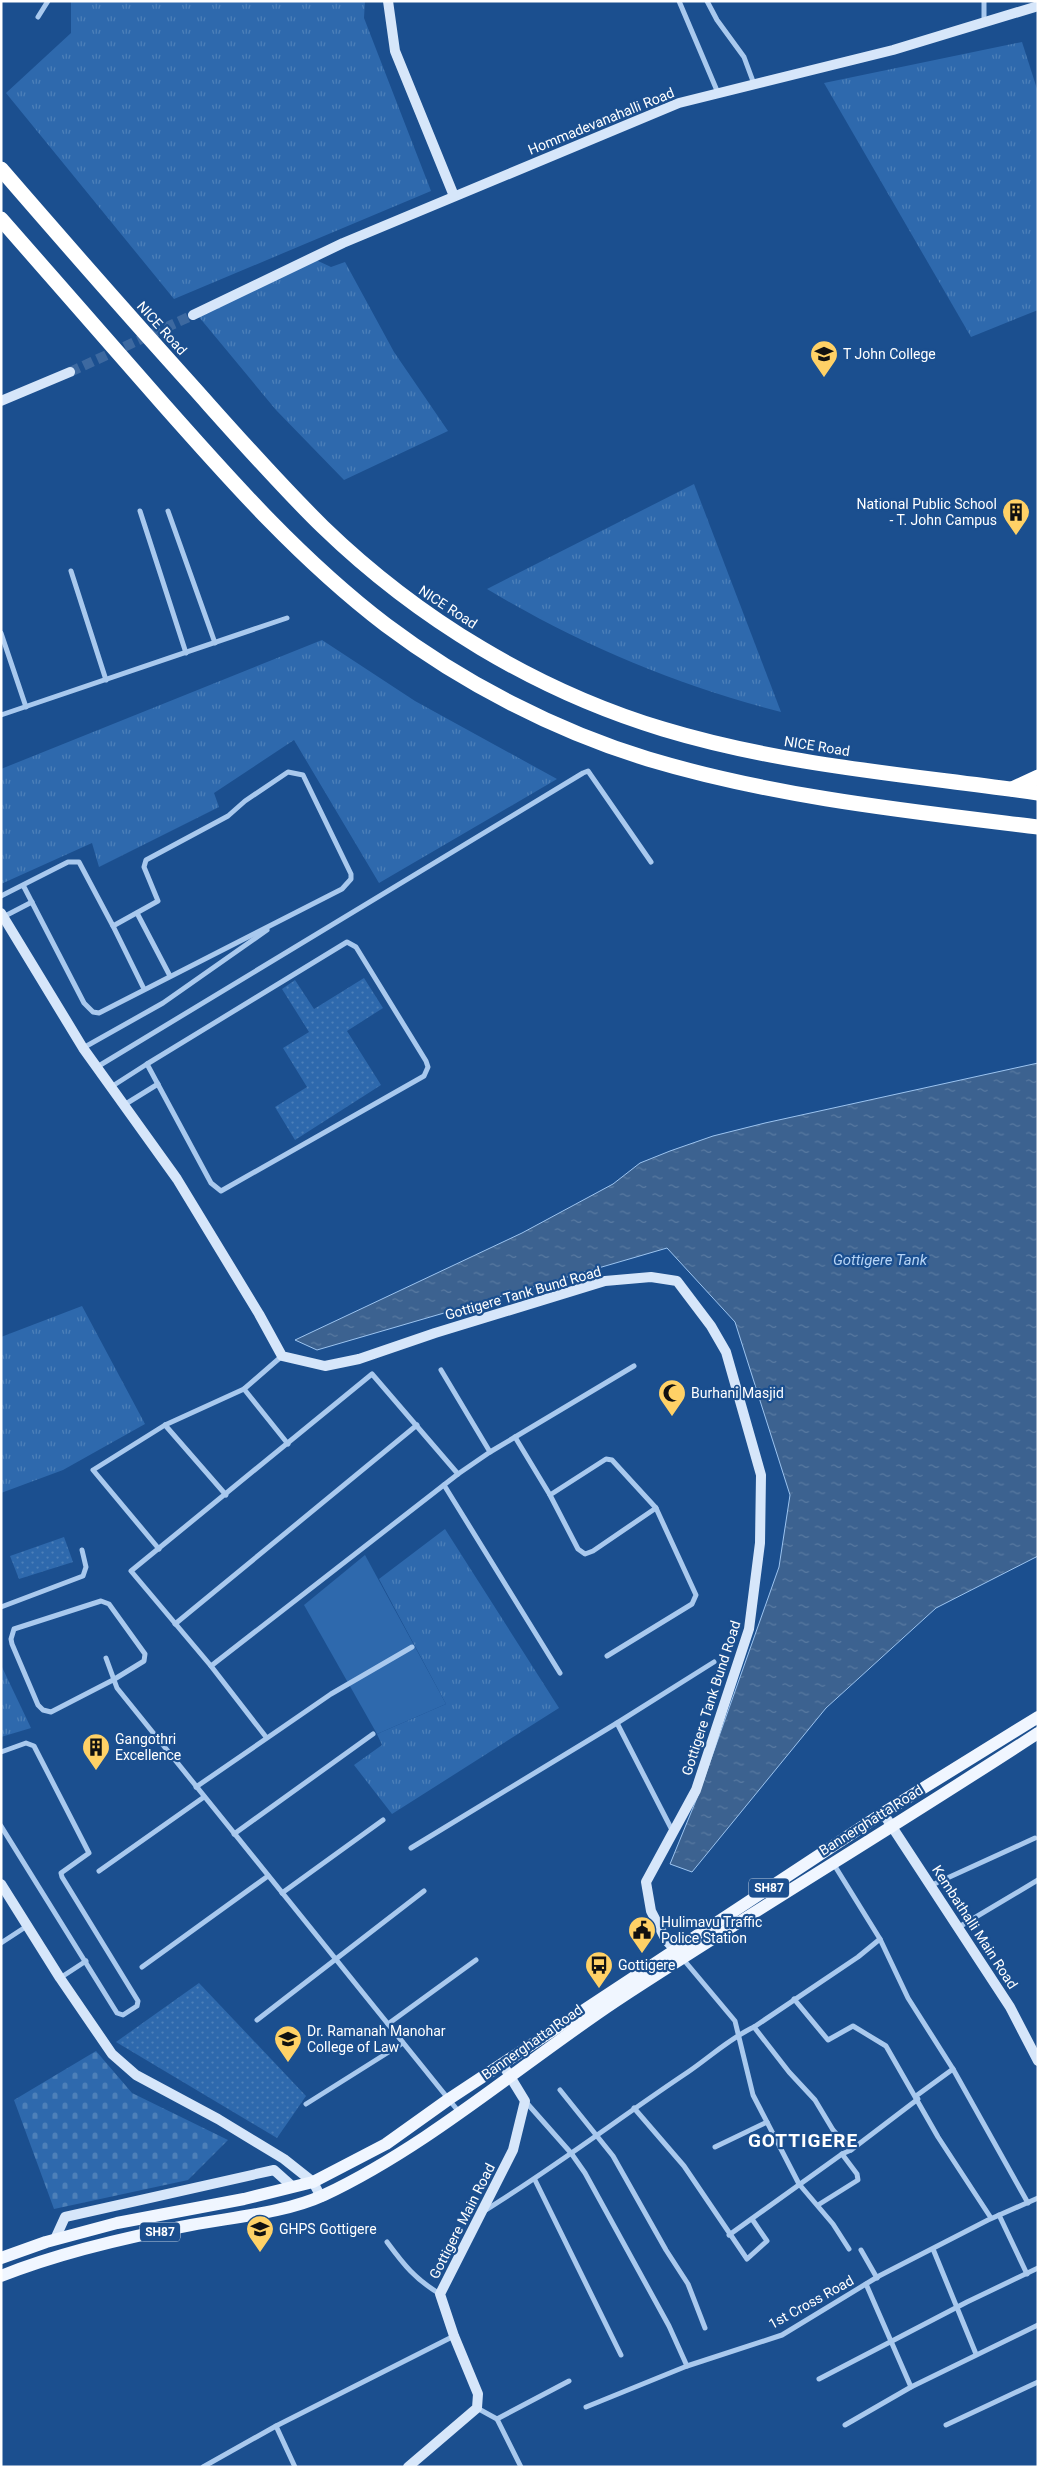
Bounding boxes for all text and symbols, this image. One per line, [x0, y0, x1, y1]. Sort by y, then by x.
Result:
street label: Hommadevanahalli Road [526, 84, 676, 158]
street label: NICE Road [134, 298, 190, 358]
school or university icon: T John College [809, 339, 839, 378]
place label: T John College [843, 346, 936, 362]
place label: National Public School - T. John Campus [856, 496, 997, 528]
building icon: National Public School - T. John Campus [1001, 497, 1031, 536]
street label: NICE Road [416, 582, 480, 632]
street label: NICE Road [783, 733, 851, 759]
water label: Gottigere Tank [833, 1251, 928, 1269]
street label: Gottigere Tank Bund Road [443, 1263, 603, 1323]
mosque icon: Burhani Masjid [657, 1378, 687, 1417]
place label: Burhani Masjid [691, 1385, 784, 1401]
street label: Gottigere Tank Bund Road [678, 1619, 744, 1777]
place label: Gangothri Excellence [115, 1731, 181, 1763]
building icon: Gangothri Excellence [81, 1732, 111, 1771]
street label: Bannerghatta Road [816, 1782, 926, 1858]
street label: Kembathalli Main Road [929, 1862, 1021, 1992]
road number: SH87 [749, 1879, 789, 1898]
place label: Hulimavu Traffic Police Station [661, 1914, 762, 1946]
public building icon: Hulimavu Traffic Police Station [627, 1915, 657, 1954]
bus stop icon: Gottigere [584, 1950, 614, 1989]
place label: Gottigere [618, 1957, 675, 1973]
street label: Bannerghatta Road [479, 2001, 585, 2083]
place label: Dr. Ramanah Manohar College of Law [307, 2023, 446, 2055]
school or university icon: Dr. Ramanah Manohar College of Law [273, 2024, 303, 2063]
district label: GOTTIGERE [748, 2129, 858, 2152]
street label: Gottigere Main Road [426, 2161, 498, 2281]
school or university icon: GHPS Gottigere [245, 2214, 275, 2253]
place label: GHPS Gottigere [279, 2221, 377, 2237]
road number: SH87 [140, 2222, 180, 2242]
street label: 1st Cross Road [766, 2272, 856, 2332]

